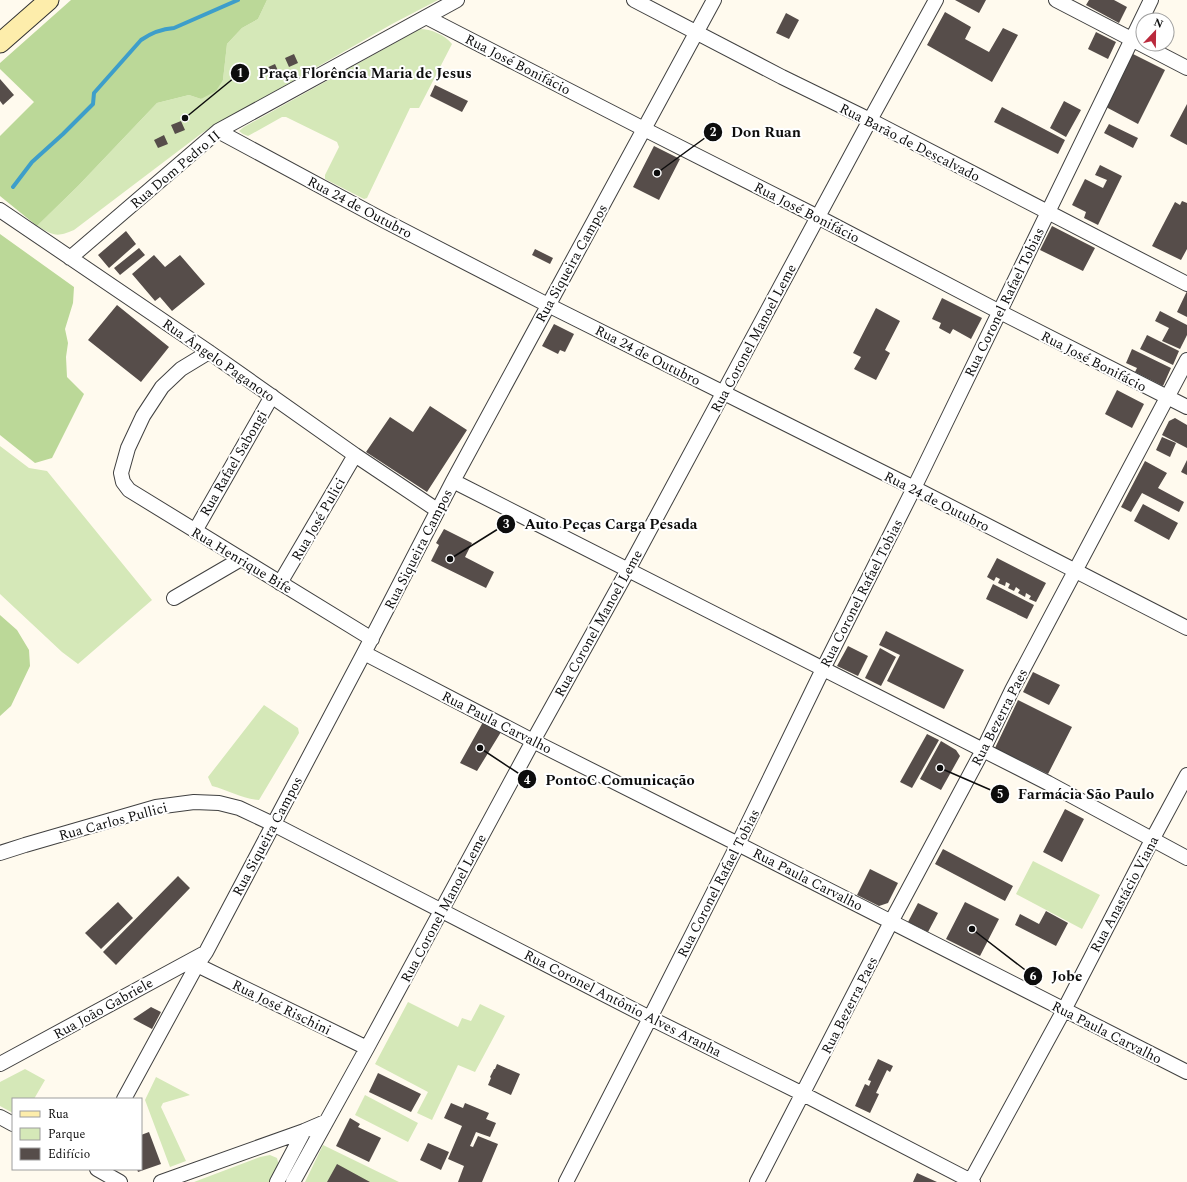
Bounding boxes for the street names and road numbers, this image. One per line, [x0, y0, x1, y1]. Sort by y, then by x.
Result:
street label: Rua José Bonifácio [461, 29, 574, 100]
street label: Rua Barão de Descalvado [836, 98, 984, 187]
street label: Rua Dom Pedro II [126, 125, 225, 213]
street label: Rua 24 de Outubro [304, 171, 416, 244]
street label: Rua José Bonifácio [750, 177, 863, 248]
street label: Rua Siqueira Campos [530, 200, 613, 326]
street label: Rua Coronel Rafael Tobias [959, 224, 1050, 381]
street label: Rua Coronel Manoel Leme [705, 260, 802, 416]
street label: Rua Ângelo Paganoto [158, 314, 279, 407]
street label: Rua 24 de Outubro [591, 320, 704, 391]
street label: Rua José Bonifácio [1037, 326, 1150, 397]
street label: Rua Rafael Sabongi [194, 406, 272, 520]
street label: Rua 24 de Outubro [880, 466, 993, 537]
street label: Rua José Pulici [286, 474, 351, 565]
street label: Rua Siqueira Campos [379, 485, 458, 613]
street label: Rua Coronel Rafael Tobias [815, 515, 908, 671]
street label: Rua Henrique Bife [187, 522, 297, 599]
street label: Rua Coronel Manoel Leme [549, 545, 648, 701]
street label: Rua Bezerra Paes [966, 665, 1033, 770]
street label: Rua Paula Carvalho [438, 686, 556, 759]
street label: Rua Siqueira Campos [227, 773, 308, 900]
street label: Rua Carlos Pullici [56, 797, 170, 846]
street label: Rua Coronel Rafael Tobias [672, 805, 765, 961]
street label: Rua Coronel Manoel Leme [395, 830, 492, 986]
street label: Rua Anastácio Viana [1085, 832, 1164, 956]
street label: Rua Paula Carvalho [749, 843, 867, 916]
street label: Rua Coronel Antônio Alves Aranha [520, 944, 725, 1063]
street label: Rua Bezerra Paes [816, 953, 883, 1058]
street label: Rua João Gabriele [50, 972, 157, 1045]
street label: Rua José Rischini [229, 974, 335, 1041]
street label: Rua Paula Carvalho [1048, 996, 1166, 1069]

